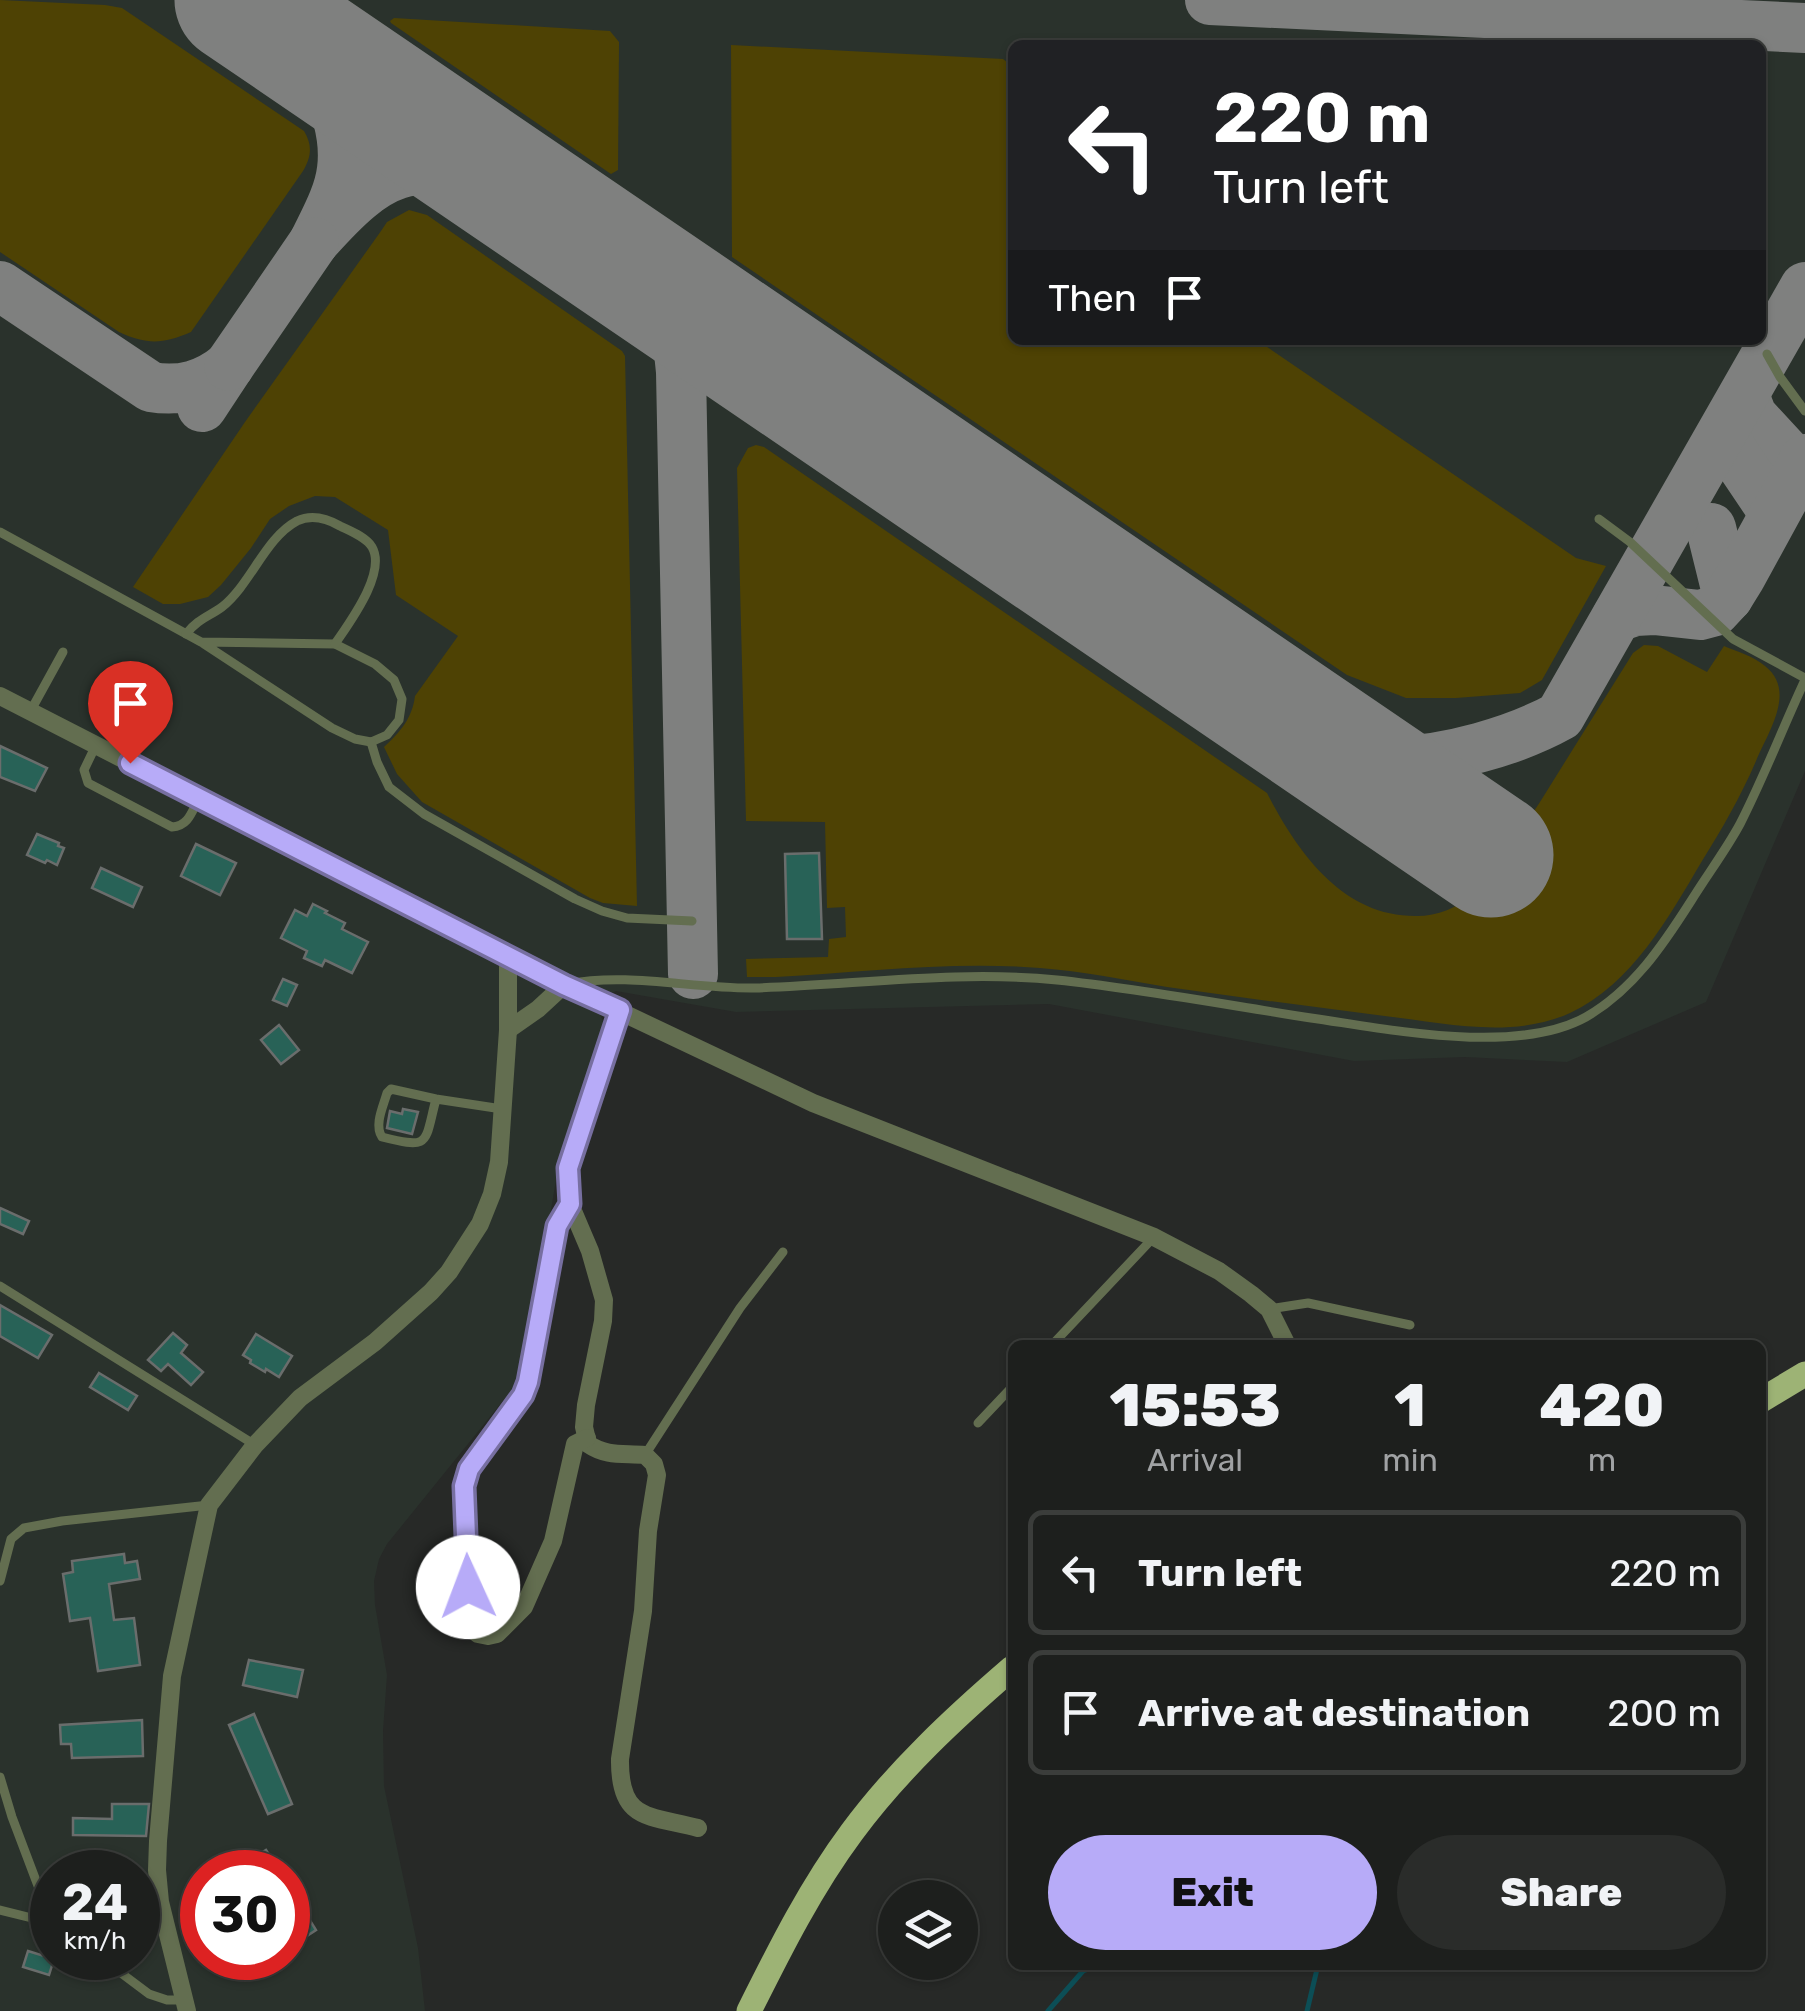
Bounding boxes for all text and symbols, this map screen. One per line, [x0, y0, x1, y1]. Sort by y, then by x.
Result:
text: 220 m [1213, 77, 1431, 160]
icon: left [1048, 80, 1178, 210]
text: Turn left [1213, 161, 1389, 214]
icon: arrive [1157, 270, 1212, 325]
text: Then [1048, 275, 1137, 321]
pin [88, 661, 173, 764]
icon: arrive [103, 676, 158, 731]
text: 15:53 [1110, 1370, 1281, 1441]
text: 1 [1394, 1370, 1426, 1441]
text: 420 [1539, 1370, 1664, 1441]
text: Arrival [1147, 1441, 1243, 1479]
text: min [1382, 1441, 1438, 1479]
text: m [1588, 1441, 1616, 1479]
position arrow [416, 1535, 520, 1639]
icon: left [1053, 1545, 1108, 1600]
text: Turn left [1138, 1550, 1302, 1596]
text: 220 m [1609, 1550, 1721, 1596]
icon: arrive [1053, 1685, 1108, 1740]
text: Arrive at destination [1138, 1690, 1530, 1736]
text: 200 m [1607, 1690, 1721, 1736]
button: Exit [1048, 1835, 1377, 1950]
button: Share [1397, 1835, 1726, 1950]
speed limit sign: 30 [180, 1850, 310, 1980]
text: 24 [62, 1873, 128, 1933]
map controls [878, 1880, 978, 1980]
button: layers [878, 1880, 978, 1980]
text: km/h [64, 1926, 126, 1955]

